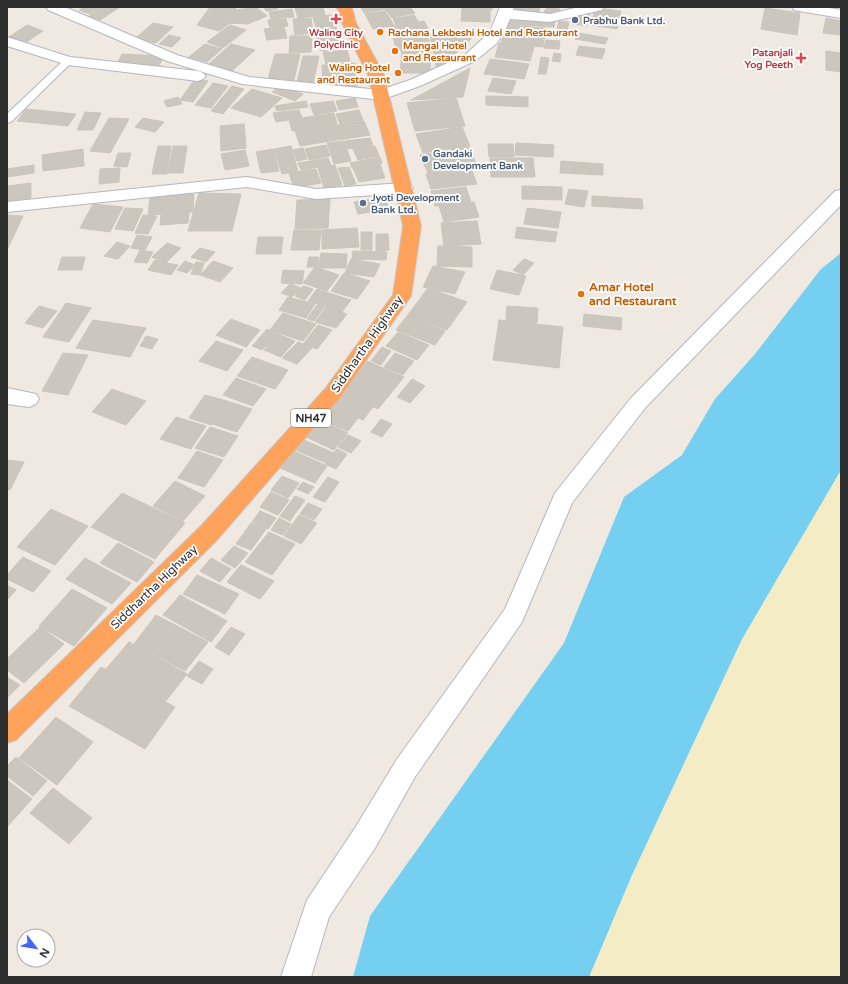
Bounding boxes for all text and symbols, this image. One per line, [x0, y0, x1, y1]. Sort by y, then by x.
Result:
marker: Waling City Polyclinic [330, 13, 342, 25]
marker: Prabhu Bank Ltd. [570, 15, 580, 25]
place label: Prabhu Bank Ltd. [583, 15, 666, 27]
place label: Waling City Polyclinic [309, 27, 364, 51]
marker: Rachana Lekbeshi Hotel and Restaurant [375, 27, 385, 37]
place label: Rachana Lekbeshi Hotel and Restaurant [388, 27, 578, 39]
place label: Mangal Hotel and Restaurant [403, 40, 476, 64]
marker: Mangal Hotel and Restaurant [390, 46, 400, 56]
place label: Patanjali Yog Peeth [745, 47, 793, 71]
marker: Patanjali Yog Peeth [796, 53, 806, 63]
place label: Waling Hotel and Restaurant [317, 62, 390, 86]
marker: Waling Hotel and Restaurant [393, 68, 403, 78]
place label: Gandaki Development Bank [433, 148, 524, 172]
marker: Gandaki Development Bank [420, 154, 430, 164]
place label: Jyoti Development Bank Ltd. [370, 192, 459, 216]
marker: Jyoti Development Bank Ltd. [358, 198, 368, 208]
place label: Amar Hotel and Restaurant [589, 280, 677, 308]
marker: Amar Hotel and Restaurant [576, 289, 586, 299]
street label: Siddhartha Highway [328, 292, 406, 395]
road number: NH47 [291, 409, 331, 427]
street label: Siddhartha Highway [108, 542, 201, 632]
north arrow [16, 928, 56, 968]
text: N [36, 946, 52, 960]

